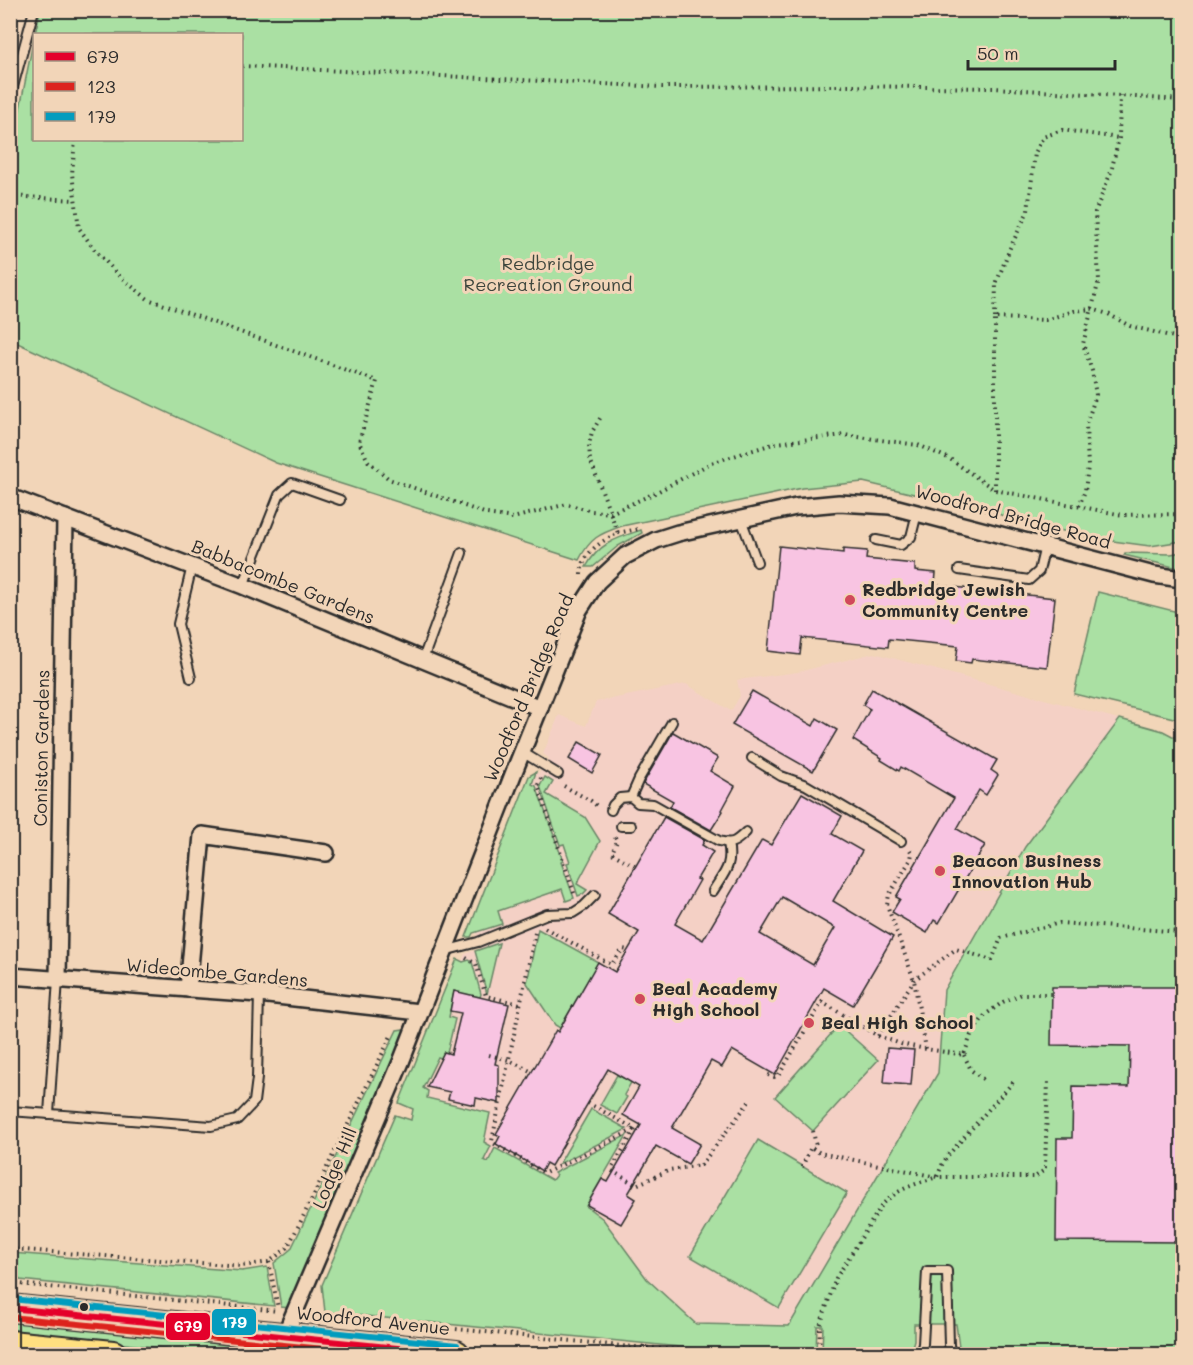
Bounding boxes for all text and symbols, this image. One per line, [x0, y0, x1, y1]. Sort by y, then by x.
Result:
legend [33, 33, 243, 141]
scale bar [968, 33, 1115, 71]
text: 50 m [977, 41, 1019, 65]
text: 679 [87, 44, 119, 68]
text: 123 [87, 74, 116, 98]
text: 179 [87, 104, 116, 128]
park label: Redbridge Recreation Ground [464, 251, 632, 296]
street label: Woodford Bridge Road [913, 478, 1114, 554]
street label: Babbacombe Gardens [188, 533, 378, 629]
place label: Redbridge Jewish Community Centre [862, 577, 1029, 622]
street label: Woodford Bridge Road [478, 590, 579, 785]
marker: Redbridge Jewish Community Centre [843, 593, 857, 607]
street label: Coniston Gardens [28, 669, 54, 827]
place label: Beacon Business Innovation Hub [952, 848, 1101, 893]
marker: Beacon Business Innovation Hub [933, 864, 947, 878]
street label: Widecombe Gardens [125, 952, 309, 992]
place label: Beal Academy High School [652, 976, 778, 1021]
marker: Beal Academy High School [633, 992, 647, 1006]
place label: Beal High School [821, 1010, 974, 1034]
marker: Beal High School [802, 1016, 816, 1030]
street label: Lodge Hill [306, 1123, 362, 1212]
street label: Woodford Avenue [295, 1300, 451, 1340]
unlabelled marker [78, 1301, 90, 1313]
line badge: 179 [211, 1308, 257, 1336]
text: 179 [221, 1311, 247, 1332]
line badge: 679 [165, 1312, 211, 1341]
text: 679 [174, 1315, 202, 1336]

